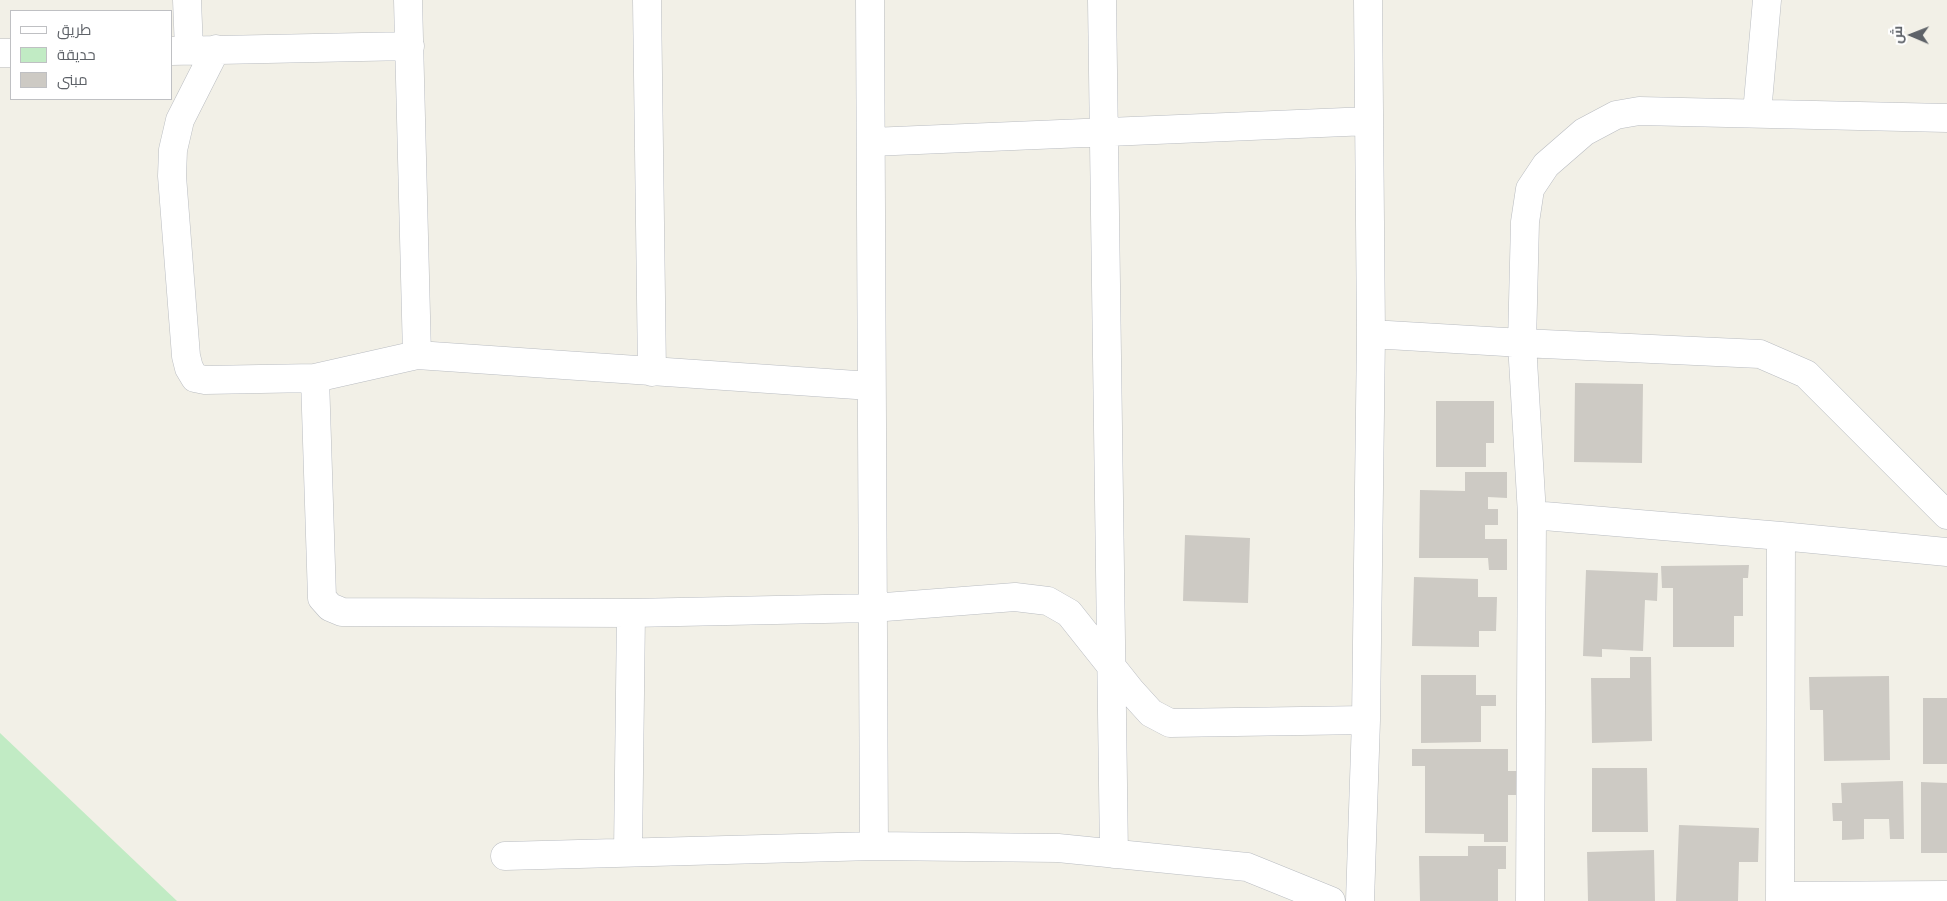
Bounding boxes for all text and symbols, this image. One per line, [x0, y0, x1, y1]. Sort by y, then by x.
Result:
legend [10, 10, 172, 100]
north arrow [1887, 10, 1937, 60]
text: طريق [57, 19, 91, 40]
text: ش [1887, 26, 1907, 44]
text: حديقة [57, 44, 96, 65]
text: مبنى [57, 69, 88, 90]

